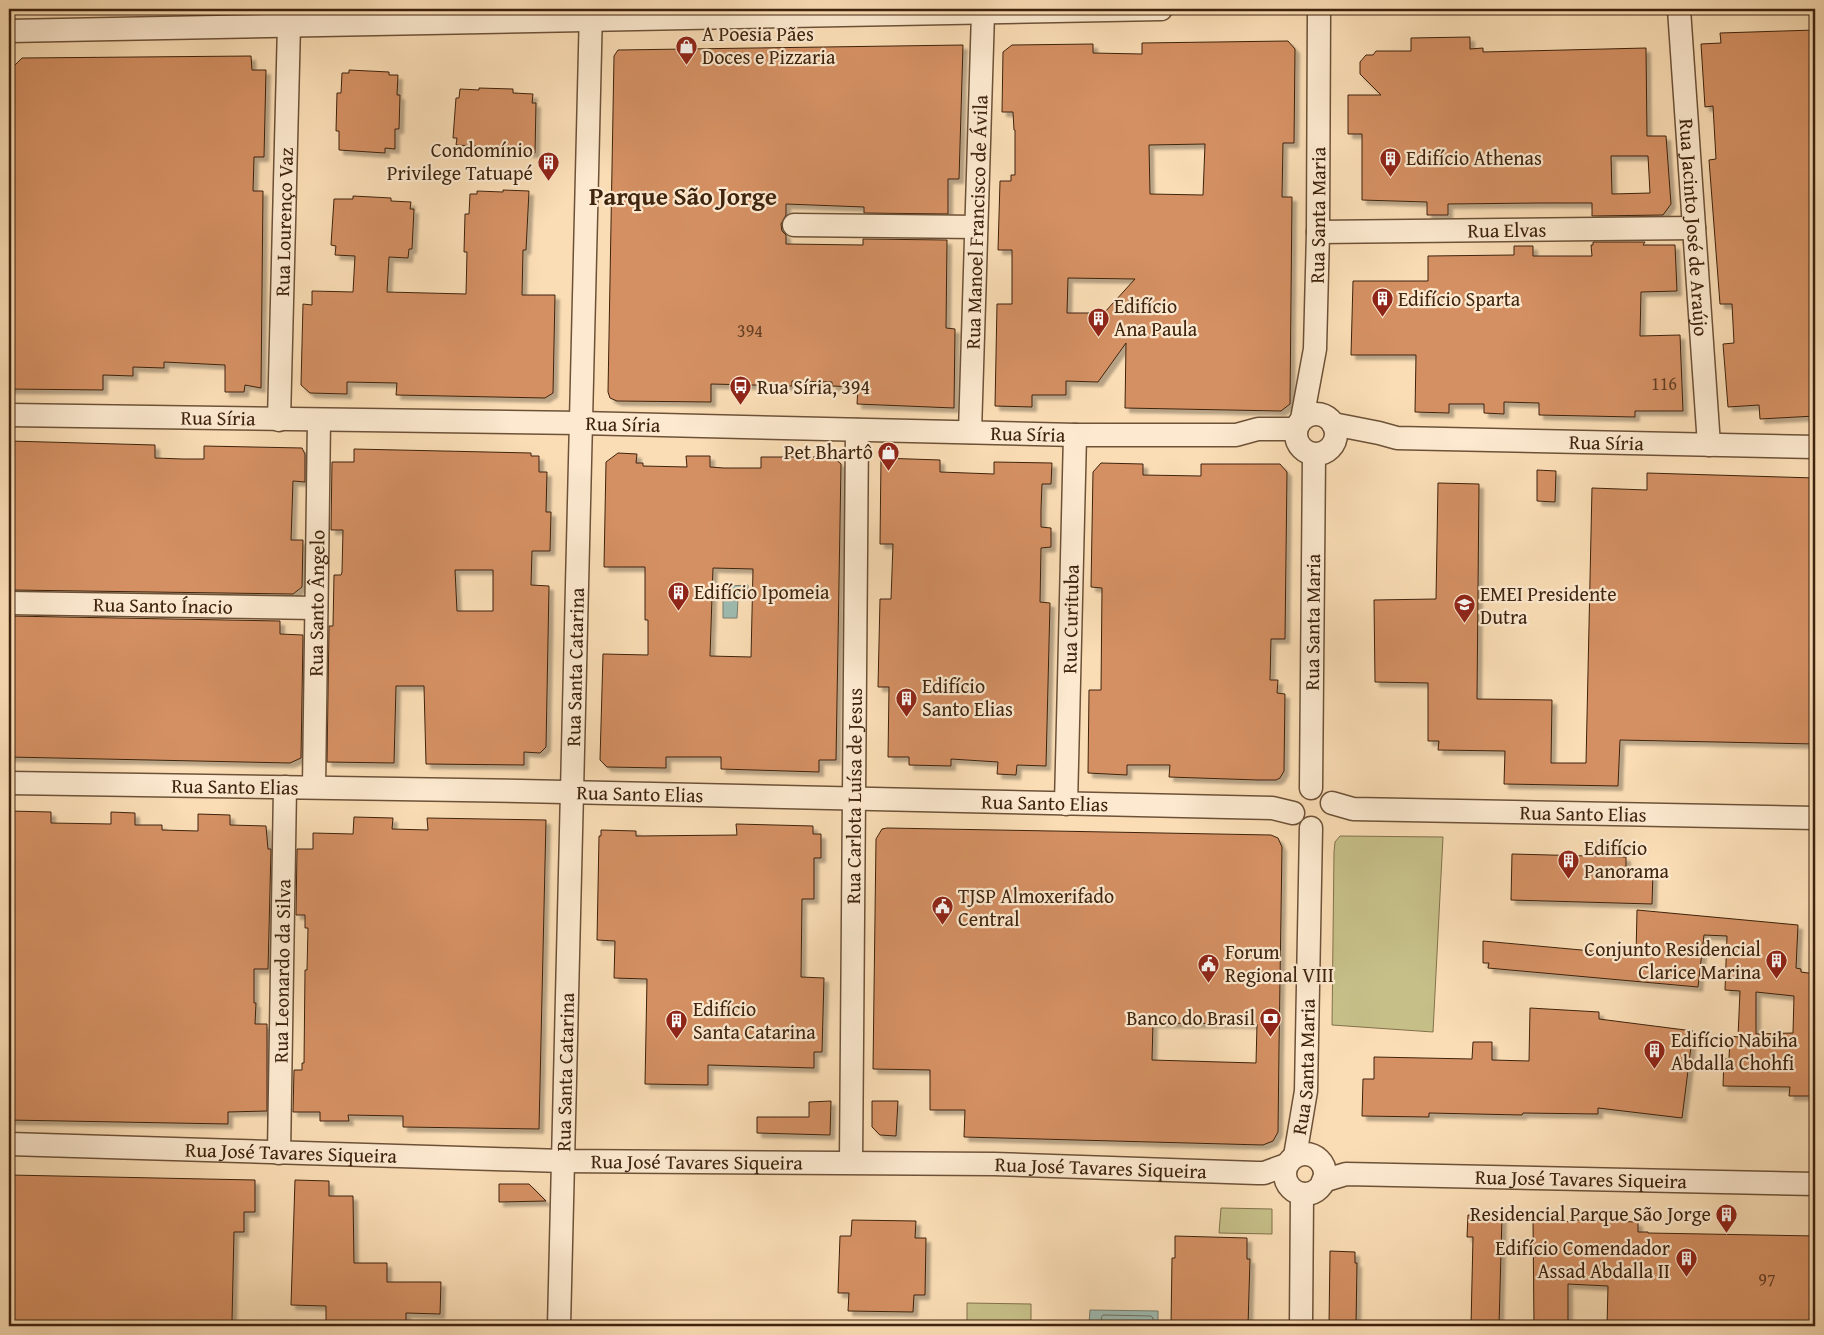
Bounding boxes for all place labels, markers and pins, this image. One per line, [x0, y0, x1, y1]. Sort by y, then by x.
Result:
place label: A Poesia Pães Doces e Pizzaria [702, 19, 836, 71]
shop icon: A Poesia Pães Doces e Pizzaria [674, 34, 698, 65]
place label: Condomínio Privilege Tatuapé [387, 135, 533, 187]
place label: Edifício Athenas [1406, 143, 1542, 172]
building icon: Edifício Athenas [1378, 146, 1402, 177]
building icon: Condomínio Privilege Tatuapé [537, 150, 561, 181]
place label: Edifício Sparta [1398, 284, 1521, 313]
building icon: Edifício Sparta [1370, 287, 1394, 318]
place label: Edifício Ana Paula [1114, 291, 1198, 343]
building icon: Edifício Ana Paula [1086, 306, 1110, 337]
place label: Rua Síria, 394 [757, 372, 870, 401]
bus stop icon: Rua Síria, 394 [729, 375, 753, 406]
place label: Pet Bhartô [784, 437, 873, 466]
shop icon: Pet Bhartô [877, 440, 901, 471]
place label: Edifício Ipomeia [694, 577, 830, 606]
place label: EMEI Presidente Dutra [1480, 579, 1617, 631]
building icon: Edifício Ipomeia [666, 580, 690, 611]
school or university icon: EMEI Presidente Dutra [1452, 593, 1476, 624]
place label: Edifício Santo Elias [922, 671, 1013, 723]
building icon: Edifício Santo Elias [894, 686, 918, 717]
place label: Edifício Panorama [1584, 833, 1669, 885]
building icon: Edifício Panorama [1556, 848, 1580, 879]
place label: TJSP Almoxerifado Central [958, 881, 1114, 933]
public building icon: TJSP Almoxerifado Central [930, 895, 954, 926]
place label: Conjunto Residencial Clarice Marina [1584, 934, 1762, 986]
place label: Forum Regional VIII [1225, 937, 1334, 989]
building icon: Conjunto Residencial Clarice Marina [1765, 949, 1789, 980]
public building icon: Forum Regional VIII [1197, 952, 1221, 983]
place label: Edifício Santa Catarina [693, 994, 816, 1046]
place label: Banco do Brasil [1126, 1003, 1255, 1032]
bank icon: Banco do Brasil [1259, 1006, 1283, 1037]
building icon: Edifício Santa Catarina [665, 1009, 689, 1040]
place label: Edifício Nabiha Abdalla Chohfi [1671, 1025, 1798, 1077]
building icon: Edifício Nabiha Abdalla Chohfi [1643, 1039, 1667, 1070]
place label: Residencial Parque São Jorge [1470, 1199, 1711, 1228]
building icon: Residencial Parque São Jorge [1715, 1202, 1739, 1233]
place label: Edifício Comendador Assad Abdalla II [1495, 1233, 1670, 1285]
building icon: Edifício Comendador Assad Abdalla II [1674, 1247, 1698, 1278]

